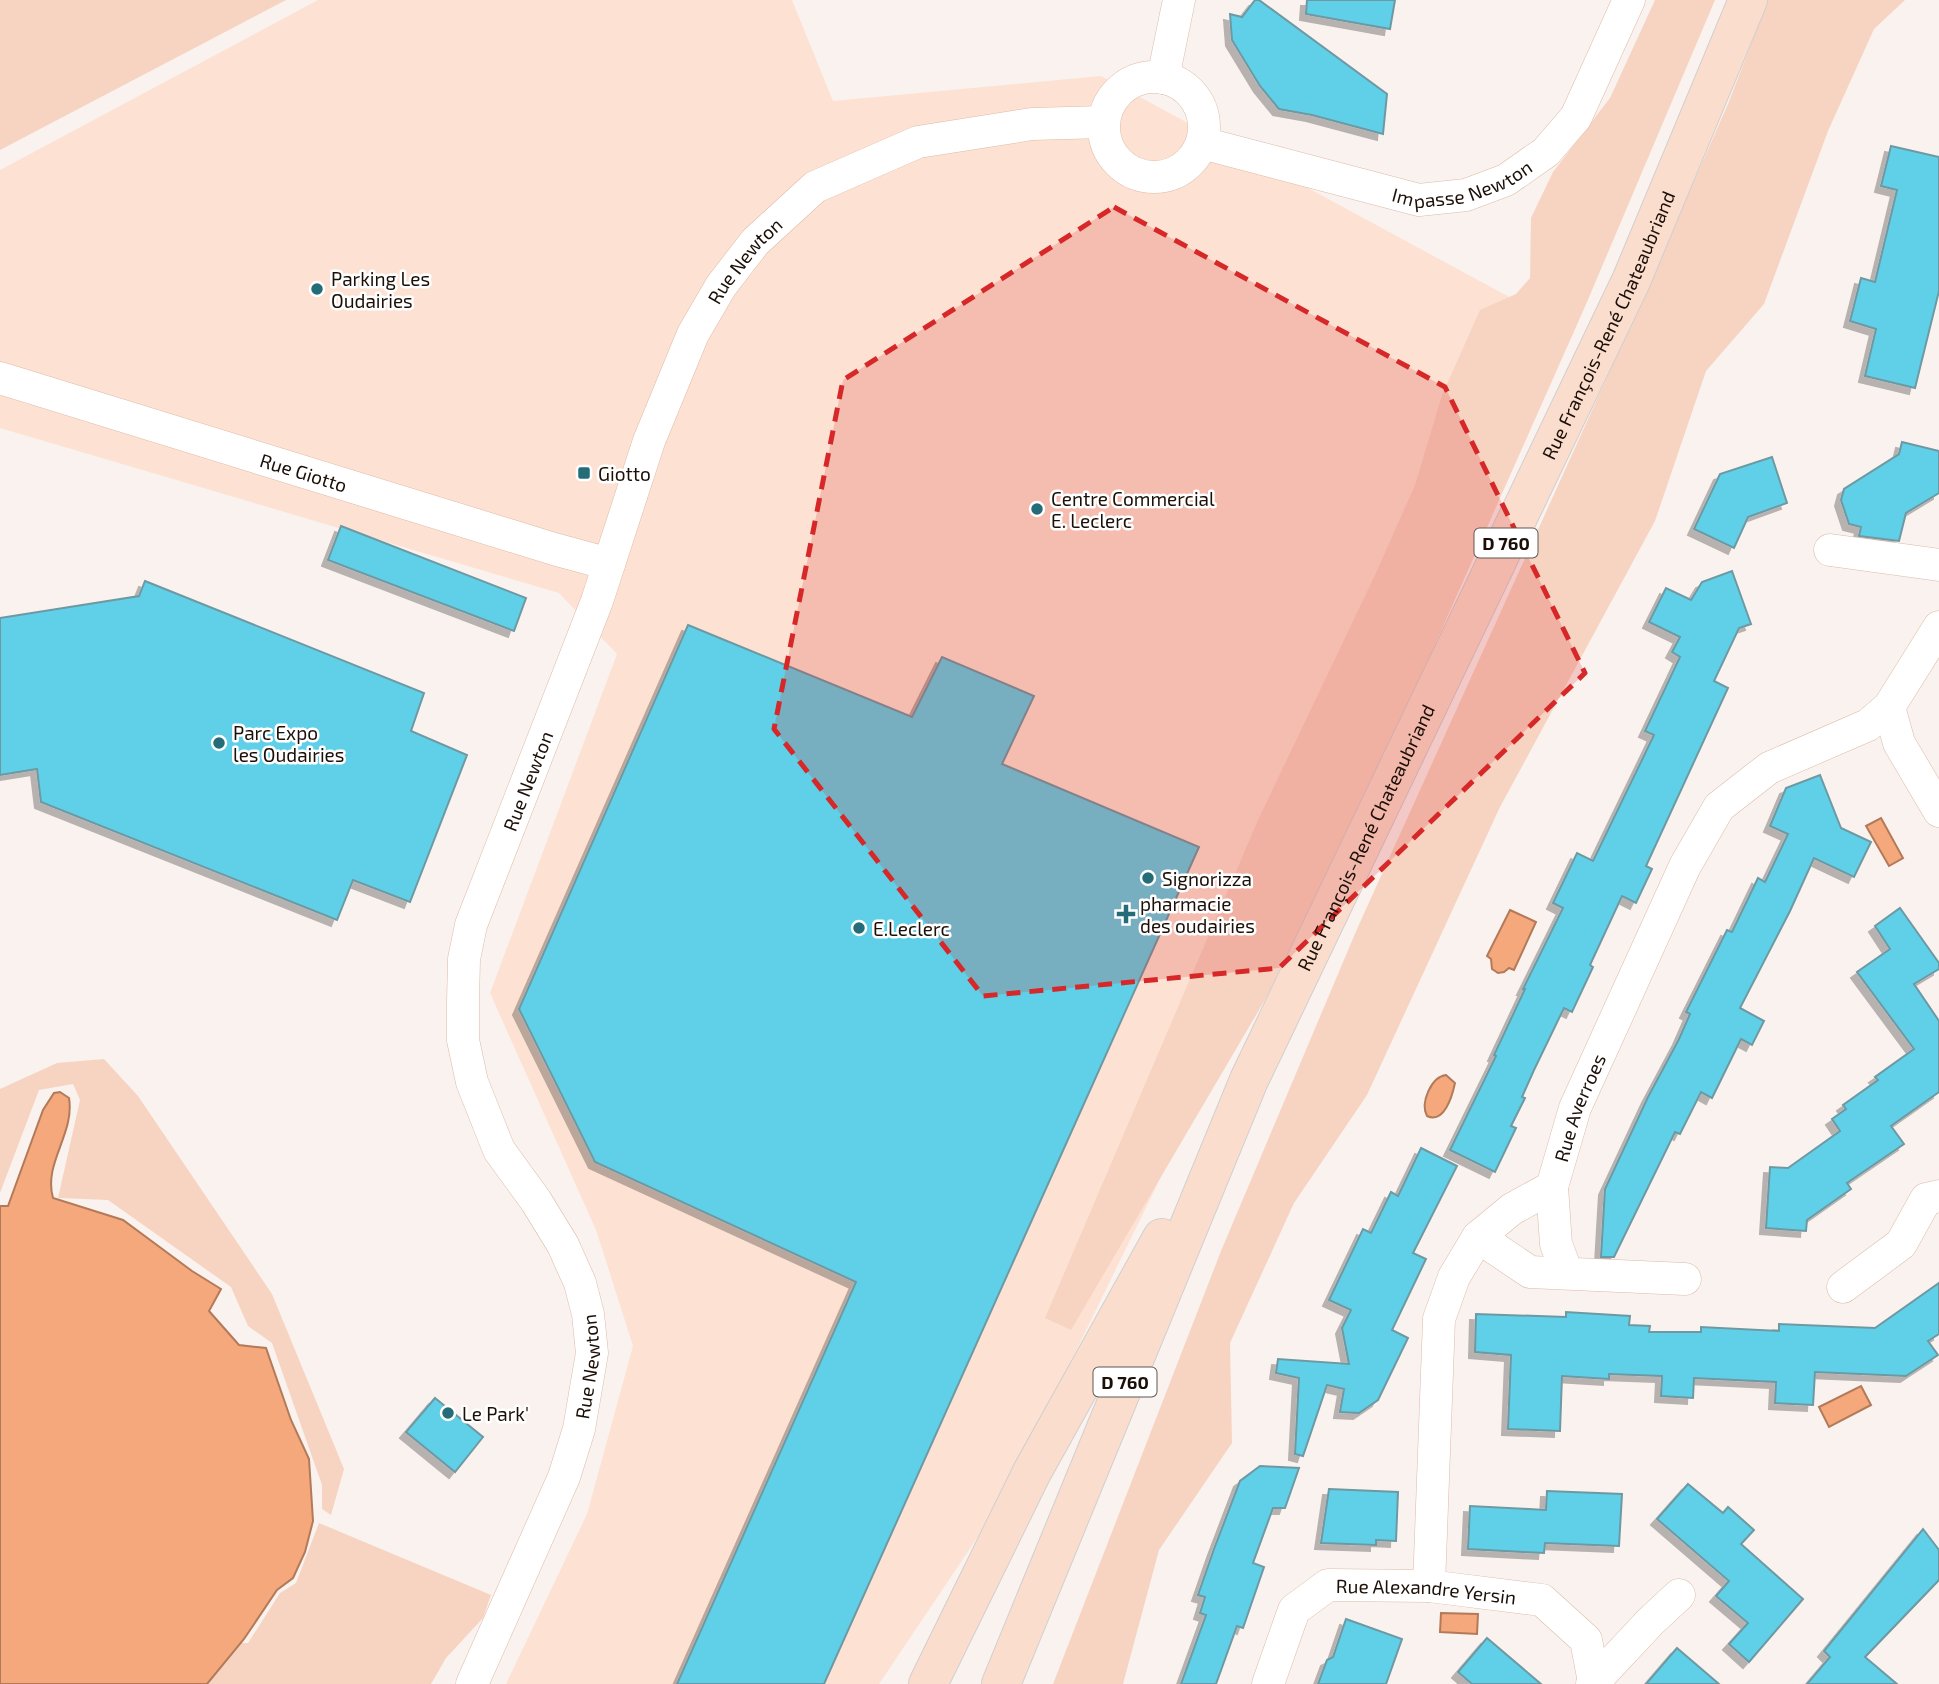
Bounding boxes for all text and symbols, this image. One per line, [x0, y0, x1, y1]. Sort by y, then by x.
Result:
street label: Impasse Newton [1390, 154, 1536, 212]
street label: Rue François-René Chateaubriand [1536, 187, 1679, 463]
street label: Rue Newton [702, 212, 786, 307]
place label: Parking Les Oudairies [331, 267, 430, 312]
marker: Parking Les Oudairies [309, 281, 325, 297]
street label: Rue Giotto [258, 448, 350, 496]
place label: Giotto [598, 462, 651, 485]
marker: Giotto [576, 465, 592, 481]
place label: Centre Commercial E. Leclerc [1051, 487, 1215, 532]
marker: Centre Commercial E. Leclerc [1029, 501, 1045, 517]
road number: D 760 [1474, 528, 1538, 558]
street label: Rue François-René Chateaubriand [1292, 700, 1439, 974]
place label: Parc Expo les Oudairies [233, 721, 344, 766]
street label: Rue Newton [497, 727, 557, 834]
marker: Parc Expo les Oudairies [211, 735, 227, 751]
place label: Signorizza [1162, 867, 1252, 890]
marker: Signorizza [1140, 870, 1156, 886]
place label: pharmacie des oudairies [1140, 892, 1255, 937]
marker: pharmacie des oudairies [1118, 906, 1134, 922]
place label: E.Leclerc [873, 917, 950, 940]
marker: E.Leclerc [851, 920, 867, 936]
street label: Rue Averroes [1548, 1050, 1610, 1164]
street label: Rue Newton [569, 1313, 604, 1421]
road number: D 760 [1094, 1367, 1156, 1396]
place label: Le Park' [462, 1402, 529, 1425]
marker: Le Park' [440, 1405, 456, 1421]
street label: Rue Alexandre Yersin [1336, 1574, 1518, 1608]

